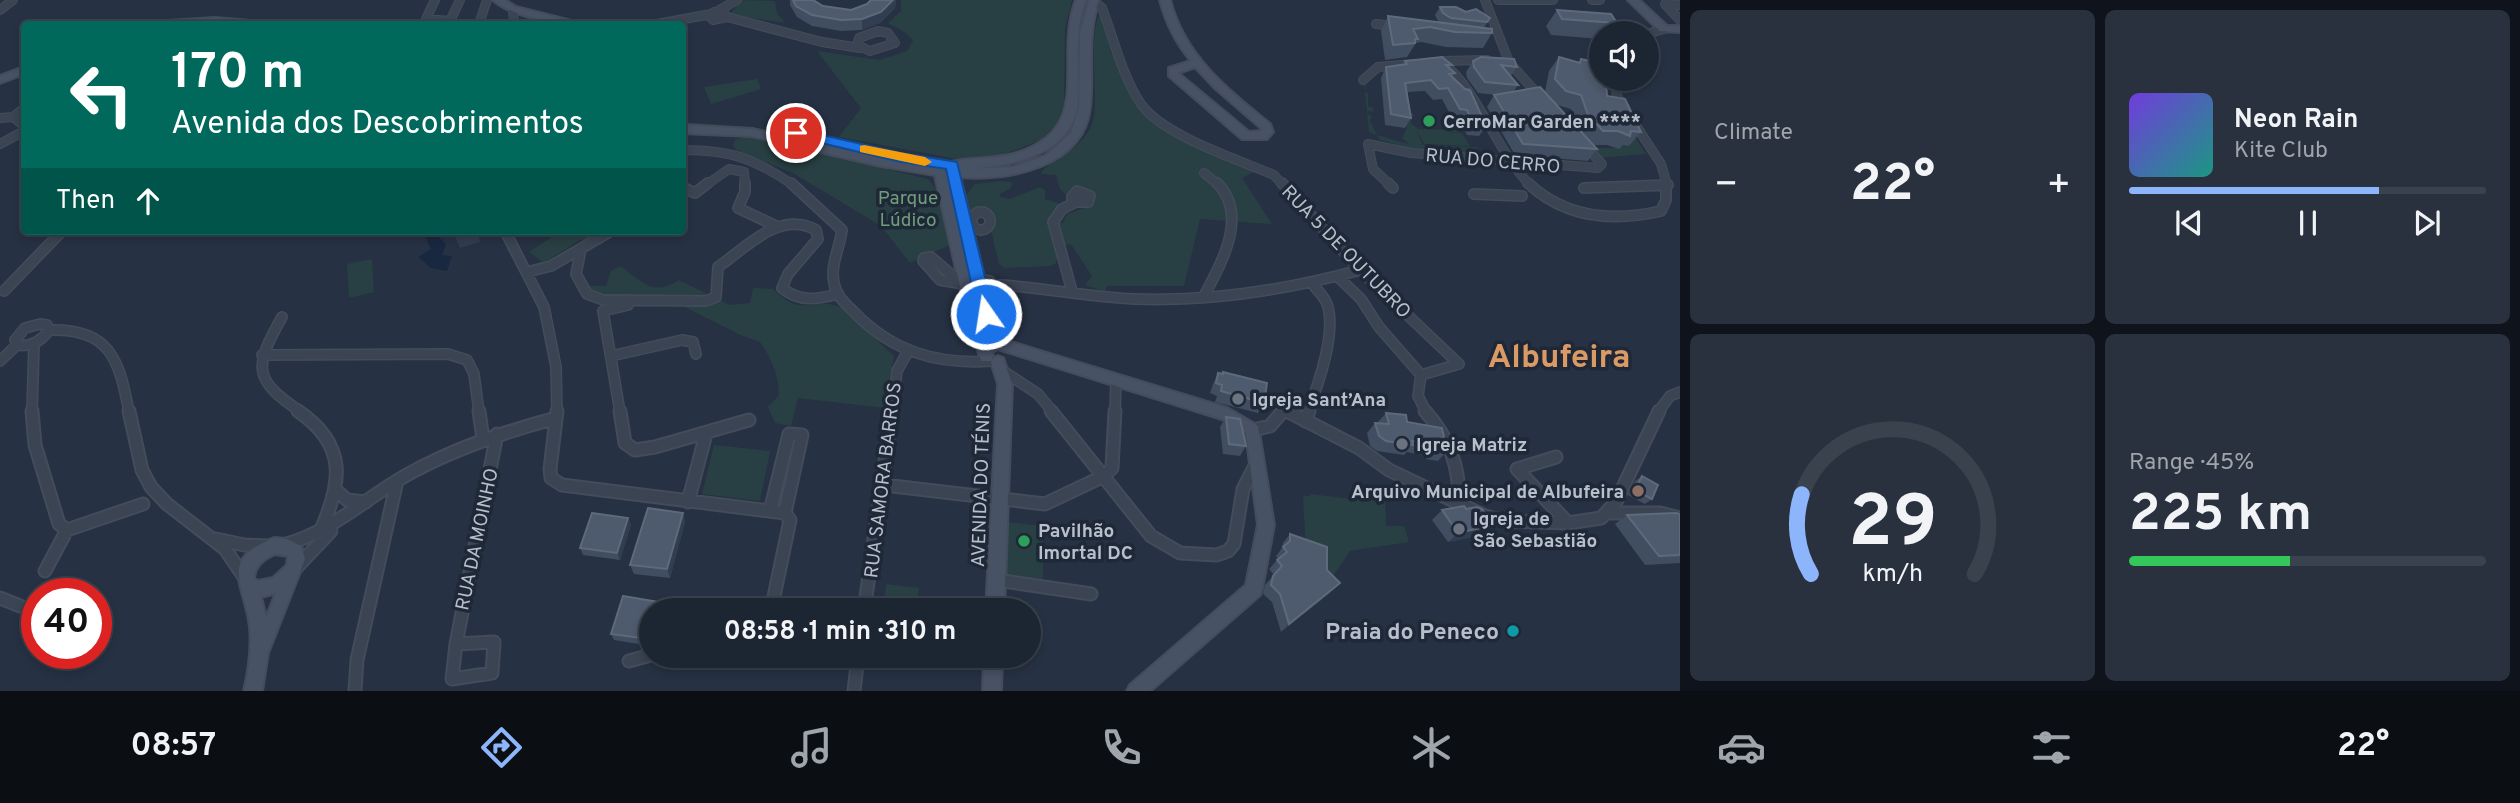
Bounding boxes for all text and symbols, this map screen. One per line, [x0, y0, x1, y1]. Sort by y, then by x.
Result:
map controls [1589, 21, 1659, 91]
button: sound [1589, 21, 1659, 91]
text: 170 m [171, 44, 304, 106]
icon: left [56, 49, 147, 140]
pin [766, 103, 826, 163]
text: Neon Rain [2234, 104, 2359, 137]
text: Avenida dos Descobrimentos [171, 105, 584, 145]
place label: CerroMar Garden **** [1443, 111, 1641, 135]
marker: CerroMar Garden **** [1421, 113, 1437, 129]
icon: arrive [777, 114, 815, 152]
text: Climate [1714, 119, 1793, 148]
text: Kite Club [2234, 137, 2328, 166]
street label: RUA DO CERRO [1424, 144, 1561, 180]
text: 22° [1850, 153, 1935, 219]
text: − [1714, 162, 1739, 211]
text: + [2046, 162, 2071, 211]
street label: RUA 5 DE OUTUBRO [1276, 181, 1415, 324]
icon: ahead [129, 182, 167, 220]
text: Then [56, 185, 115, 218]
park label: Parque Lúdico [878, 187, 938, 233]
icon: previous [2170, 204, 2208, 242]
icon: pause [2289, 204, 2327, 242]
icon: next [2408, 204, 2446, 242]
position arrow [949, 277, 1023, 351]
district label: Albufeira [1488, 338, 1630, 380]
street label: RUA SAMORA BARROS [860, 381, 908, 580]
place label: Igreja Sant’Ana [1252, 389, 1386, 413]
marker: Igreja Sant’Ana [1230, 391, 1246, 407]
street label: AVENIDA DO TÉNIS [966, 402, 997, 568]
place label: Igreja Matriz [1416, 434, 1527, 458]
marker: Igreja Matriz [1394, 436, 1410, 452]
text: Range · 45% [2129, 449, 2254, 478]
street label: RUA DA MOINHO [451, 466, 505, 613]
text: 29 [1848, 480, 1937, 572]
place label: Arquivo Municipal de Albufeira [1351, 481, 1624, 505]
marker: Arquivo Municipal de Albufeira [1630, 483, 1646, 499]
text: 225 km [2129, 483, 2312, 549]
place label: Igreja de São Sebastião [1473, 508, 1597, 554]
place label: Pavilhão Imortal DC [1038, 520, 1133, 566]
marker: Igreja de São Sebastião [1451, 521, 1467, 537]
marker: Pavilhão Imortal DC [1016, 533, 1032, 549]
text: km/h [1862, 558, 1923, 590]
speed limit sign: 40 [21, 578, 112, 669]
text: 08:58 · 1 min · 310 m [724, 616, 956, 649]
place label: Praia do Peneco [1325, 619, 1499, 648]
marker: Praia do Peneco [1505, 623, 1521, 639]
icon: directions [477, 723, 526, 772]
icon: music [787, 723, 836, 772]
icon: phone [1097, 723, 1146, 772]
icon: climate [1407, 723, 1456, 772]
icon: car [1717, 723, 1766, 772]
icon: filters [2027, 723, 2076, 772]
text: 08:57 [130, 727, 216, 767]
text: 22° [2337, 727, 2389, 767]

